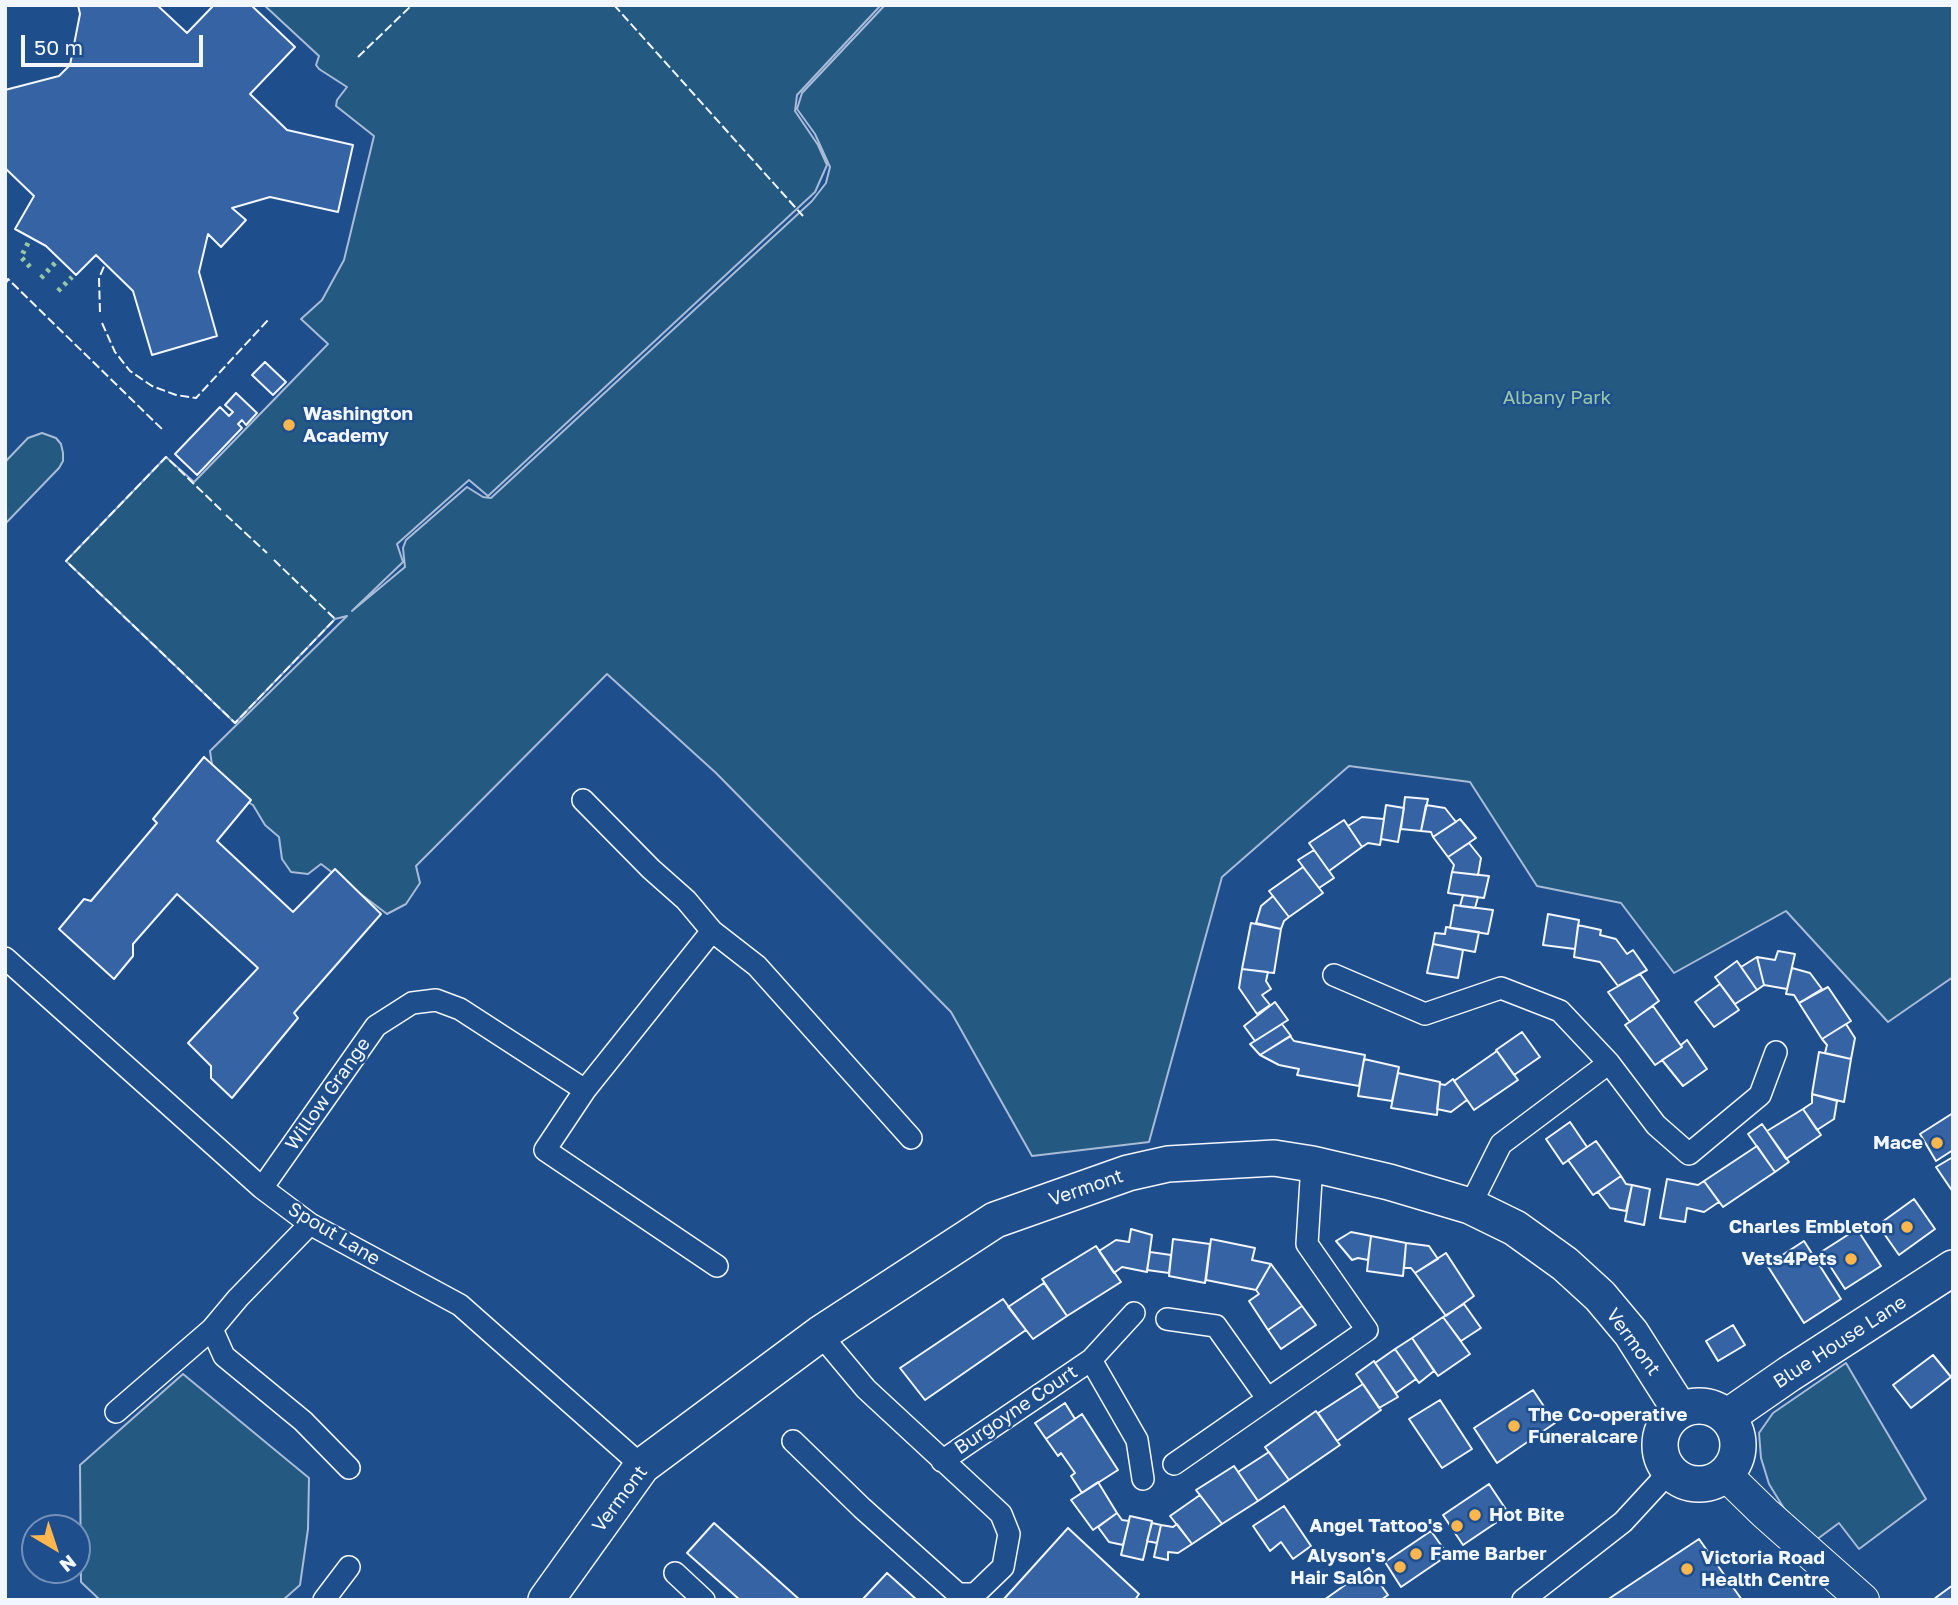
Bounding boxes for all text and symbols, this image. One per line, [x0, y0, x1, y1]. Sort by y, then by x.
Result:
scale bar [24, 21, 206, 65]
text: 50 m [34, 34, 83, 60]
park label: Albany Park [1503, 387, 1611, 409]
place label: Washington Academy [303, 403, 413, 447]
marker: Washington Academy [281, 417, 297, 433]
street label: Willow Grange [281, 1033, 375, 1155]
place label: Mace [1873, 1132, 1923, 1154]
marker: Mace [1929, 1135, 1945, 1151]
street label: Vermont [1046, 1165, 1126, 1211]
street label: Spout Lane [284, 1198, 384, 1270]
place label: Charles Embleton [1729, 1216, 1893, 1238]
marker: Charles Embleton [1899, 1219, 1915, 1235]
place label: Vets4Pets [1742, 1248, 1837, 1270]
marker: Vets4Pets [1843, 1251, 1859, 1267]
street label: Blue House Lane [1769, 1291, 1911, 1393]
street label: Vermont [1601, 1304, 1665, 1380]
street label: Burgoyne Court [950, 1360, 1082, 1460]
place label: The Co-operative Funeralcare [1528, 1404, 1687, 1448]
marker: The Co-operative Funeralcare [1506, 1418, 1522, 1434]
street label: Vermont [588, 1461, 652, 1537]
place label: Hot Bite [1489, 1504, 1565, 1526]
marker: Hot Bite [1467, 1507, 1483, 1523]
north arrow [21, 1514, 91, 1584]
place label: Angel Tattoo's [1309, 1515, 1443, 1537]
marker: Angel Tattoo's [1449, 1518, 1465, 1534]
place label: Fame Barber [1430, 1543, 1547, 1565]
place label: Alyson's Hair Salon [1290, 1545, 1386, 1589]
marker: Fame Barber [1408, 1546, 1424, 1562]
place label: Victoria Road Health Centre [1701, 1547, 1830, 1591]
text: N [55, 1551, 81, 1578]
marker: Alyson's Hair Salon [1392, 1559, 1408, 1575]
marker: Victoria Road Health Centre [1679, 1561, 1695, 1577]

